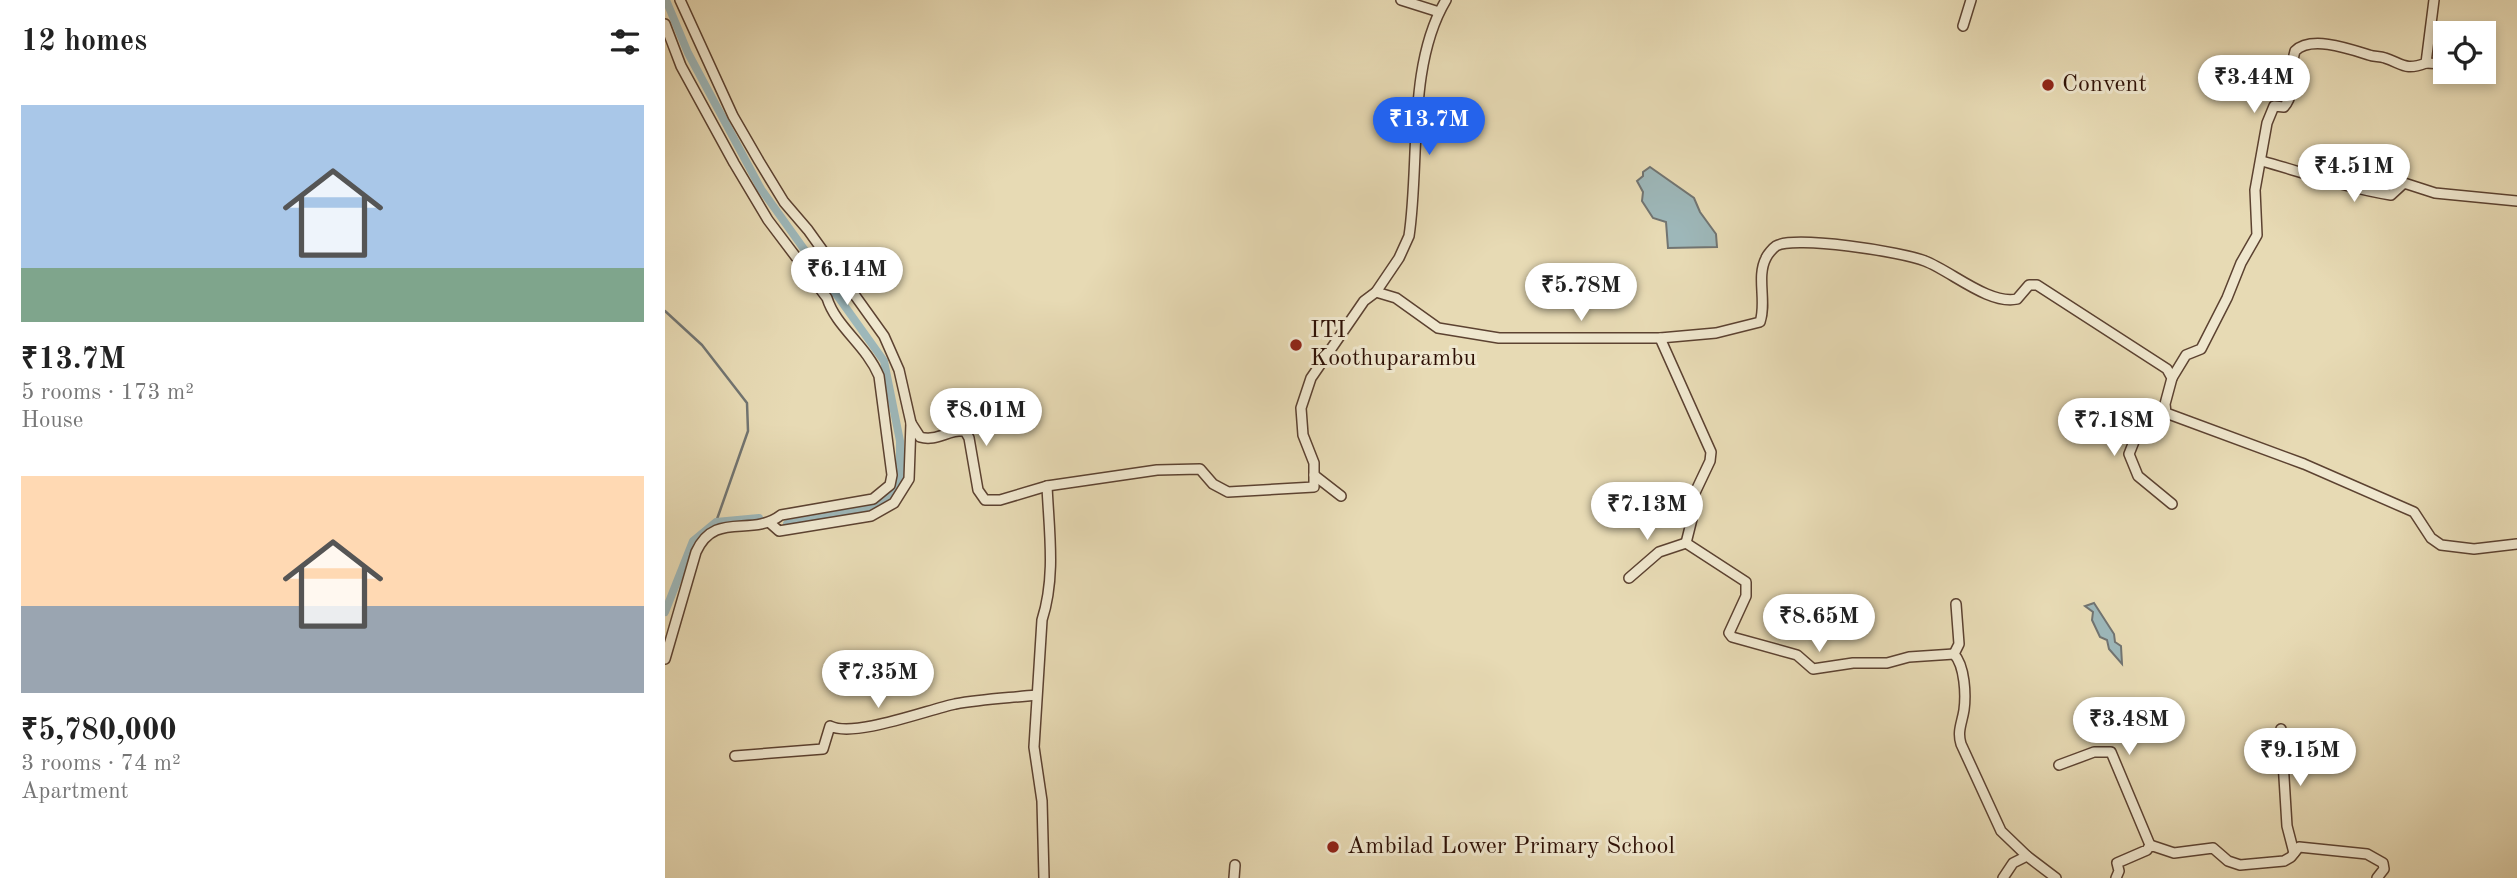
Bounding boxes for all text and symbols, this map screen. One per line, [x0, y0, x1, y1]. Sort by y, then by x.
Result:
map controls [2433, 21, 2496, 84]
button: locate [2433, 21, 2496, 84]
icon: filters [606, 23, 644, 61]
text: 12 homes [21, 27, 147, 57]
pin: ₹3.44M [2197, 55, 2311, 115]
text: ₹3.44M [2214, 66, 2294, 89]
place label: Convent [2062, 73, 2147, 97]
marker: Convent [2040, 77, 2056, 93]
pin: ₹13.7M [1372, 97, 1486, 157]
text: ₹13.7M [1389, 108, 1469, 131]
pin: ₹4.51M [2297, 144, 2411, 204]
icon: home [270, 150, 396, 276]
text: ₹4.51M [2314, 155, 2394, 178]
pin: ₹6.14M [790, 247, 904, 307]
text: ₹6.14M [807, 258, 887, 281]
pin: ₹5.78M [1524, 264, 1638, 323]
text: ₹5.78M [1541, 274, 1621, 297]
place label: ITI Koothuparambu [1310, 319, 1477, 371]
marker: ITI Koothuparambu [1288, 337, 1304, 353]
text: ₹13.7M [21, 345, 125, 375]
text: 5 rooms · 173 m² [21, 381, 194, 404]
pin: ₹8.01M [929, 388, 1043, 448]
pin: ₹7.18M [2057, 398, 2171, 458]
text: ₹8.01M [946, 399, 1026, 422]
text: House [21, 409, 83, 432]
text: ₹7.18M [2074, 409, 2154, 432]
pin: ₹7.13M [1590, 482, 1704, 542]
text: ₹7.13M [1607, 493, 1687, 516]
icon: home [270, 521, 396, 647]
pin: ₹8.65M [1762, 594, 1876, 654]
text: ₹8.65M [1779, 605, 1859, 628]
pin: ₹7.35M [821, 650, 935, 710]
text: ₹7.35M [838, 661, 918, 684]
pin: ₹3.48M [2072, 698, 2186, 757]
text: ₹3.48M [2089, 708, 2169, 731]
text: ₹5,780,000 [21, 716, 177, 746]
pin: ₹9.15M [2243, 728, 2357, 788]
text: ₹9.15M [2260, 739, 2340, 762]
text: 3 rooms · 74 m² [21, 752, 181, 775]
text: Apartment [21, 780, 129, 803]
place label: Ambilad Lower Primary School [1347, 835, 1675, 859]
marker: Ambilad Lower Primary School [1325, 839, 1341, 855]

